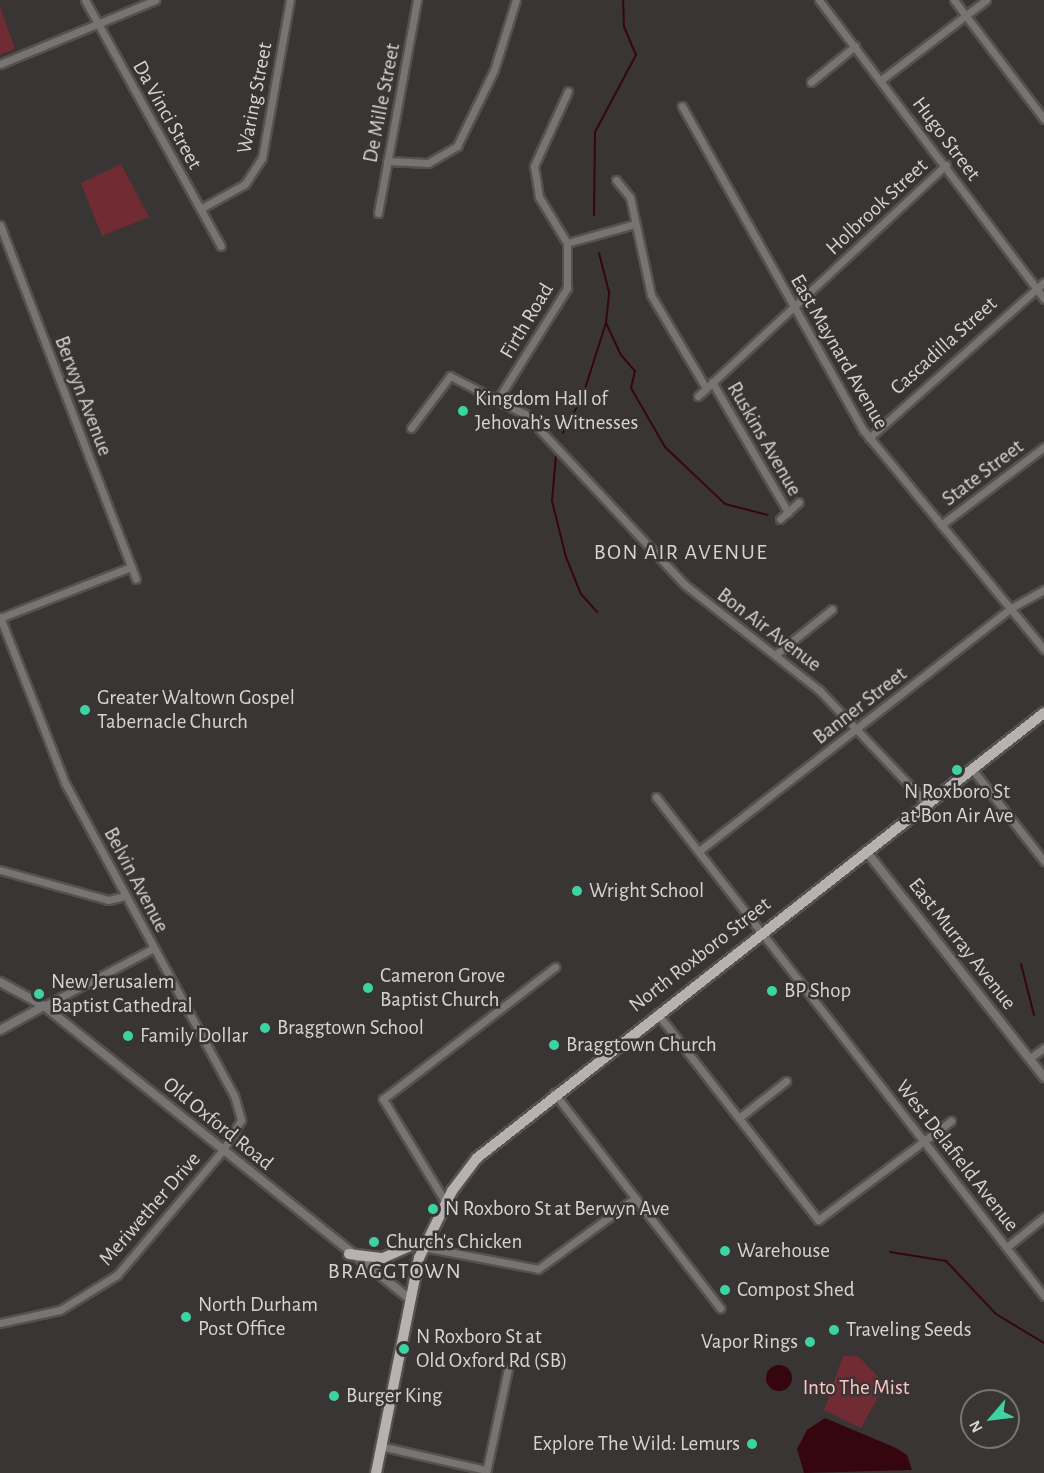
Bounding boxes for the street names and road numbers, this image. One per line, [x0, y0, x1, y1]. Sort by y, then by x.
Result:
street label: Waring Street [232, 40, 278, 156]
street label: De Mille Street [358, 41, 406, 165]
street label: Da Vinci Street [127, 56, 207, 174]
street label: Hugo Street [906, 92, 986, 186]
street label: Holbrook Street [821, 153, 933, 261]
street label: East Maynard Avenue [784, 270, 894, 434]
street label: Firth Road [495, 279, 559, 363]
street label: Cascadilla Street [885, 292, 1003, 400]
street label: Berwyn Avenue [49, 332, 117, 460]
street label: Ruskins Avenue [721, 377, 807, 501]
street label: State Street [937, 434, 1029, 512]
street label: Bon Air Avenue [712, 583, 826, 677]
street label: Banner Street [808, 662, 912, 750]
street label: Belvin Avenue [98, 823, 174, 937]
street label: East Murray Avenue [903, 873, 1021, 1015]
street label: North Roxboro Street [624, 892, 776, 1018]
street label: Old Oxford Road [158, 1072, 278, 1176]
street label: West Delafield Avenue [890, 1075, 1024, 1237]
street label: Meriwether Drive [94, 1147, 206, 1271]

